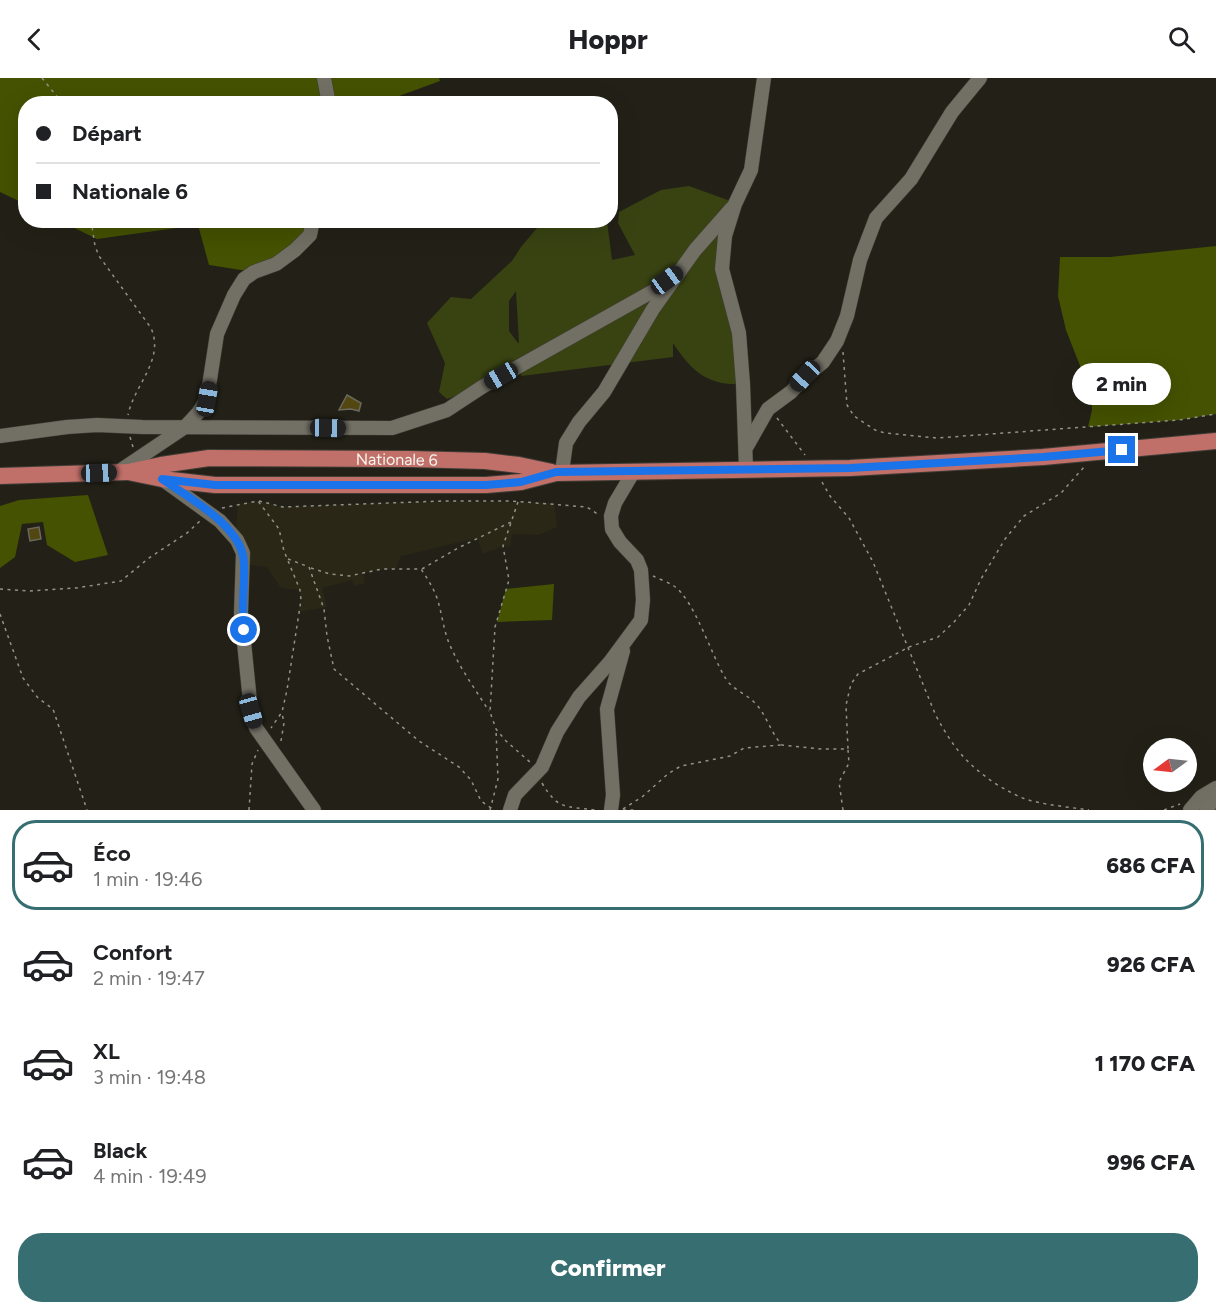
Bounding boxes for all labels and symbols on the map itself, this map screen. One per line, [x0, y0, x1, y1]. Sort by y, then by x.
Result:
car [647, 262, 687, 298]
car [786, 357, 824, 395]
car [481, 359, 521, 393]
callout: 2 min [1072, 363, 1172, 405]
car [195, 380, 219, 418]
car [310, 419, 346, 437]
route end [1108, 436, 1135, 463]
street label: Nationale 6 [356, 450, 438, 470]
car [81, 463, 117, 483]
route start [230, 616, 257, 643]
car [237, 691, 265, 731]
north arrow [1143, 738, 1197, 792]

